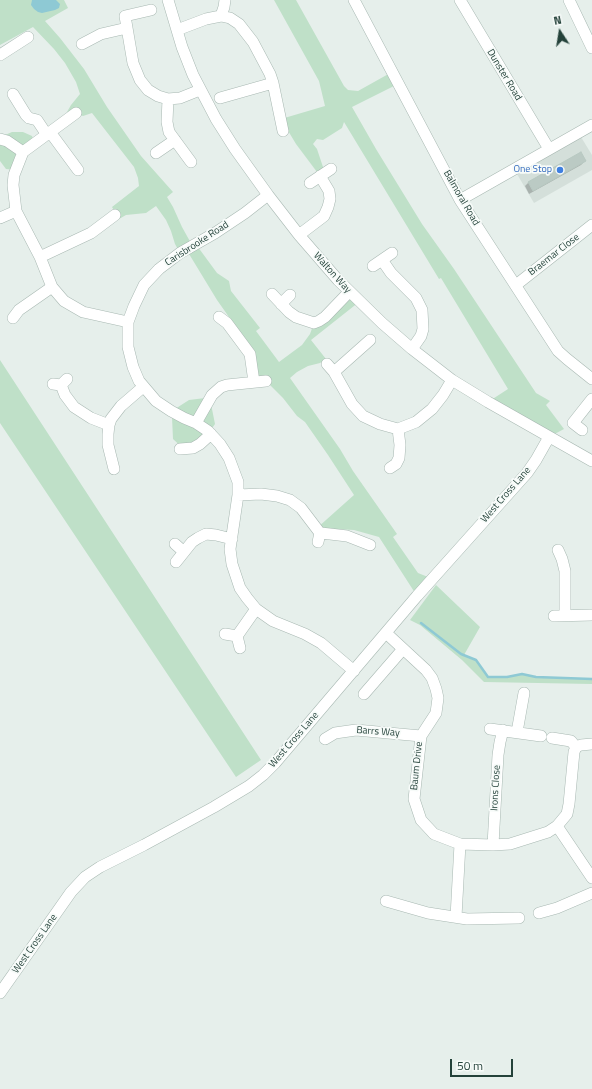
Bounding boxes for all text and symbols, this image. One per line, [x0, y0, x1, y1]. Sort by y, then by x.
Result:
north arrow [540, 12, 580, 52]
text: N [552, 12, 563, 29]
street label: Dunster Road [484, 47, 524, 103]
place label: One Stop [513, 164, 552, 176]
marker: One Stop [555, 165, 565, 175]
street label: Balmoral Road [440, 168, 482, 228]
street label: Carisbrooke Road [163, 219, 231, 269]
street label: Braemar Close [526, 231, 582, 279]
street label: Walton Way [311, 250, 353, 296]
street label: West Cross Lane [479, 465, 533, 525]
street label: West Cross Lane [267, 710, 321, 770]
street label: Barrs Way [356, 724, 400, 740]
street label: Baum Drive [408, 741, 426, 791]
street label: Irons Close [489, 765, 503, 811]
street label: West Cross Lane [10, 912, 60, 976]
scale bar [452, 1051, 515, 1077]
text: 50 m [457, 1056, 483, 1075]

